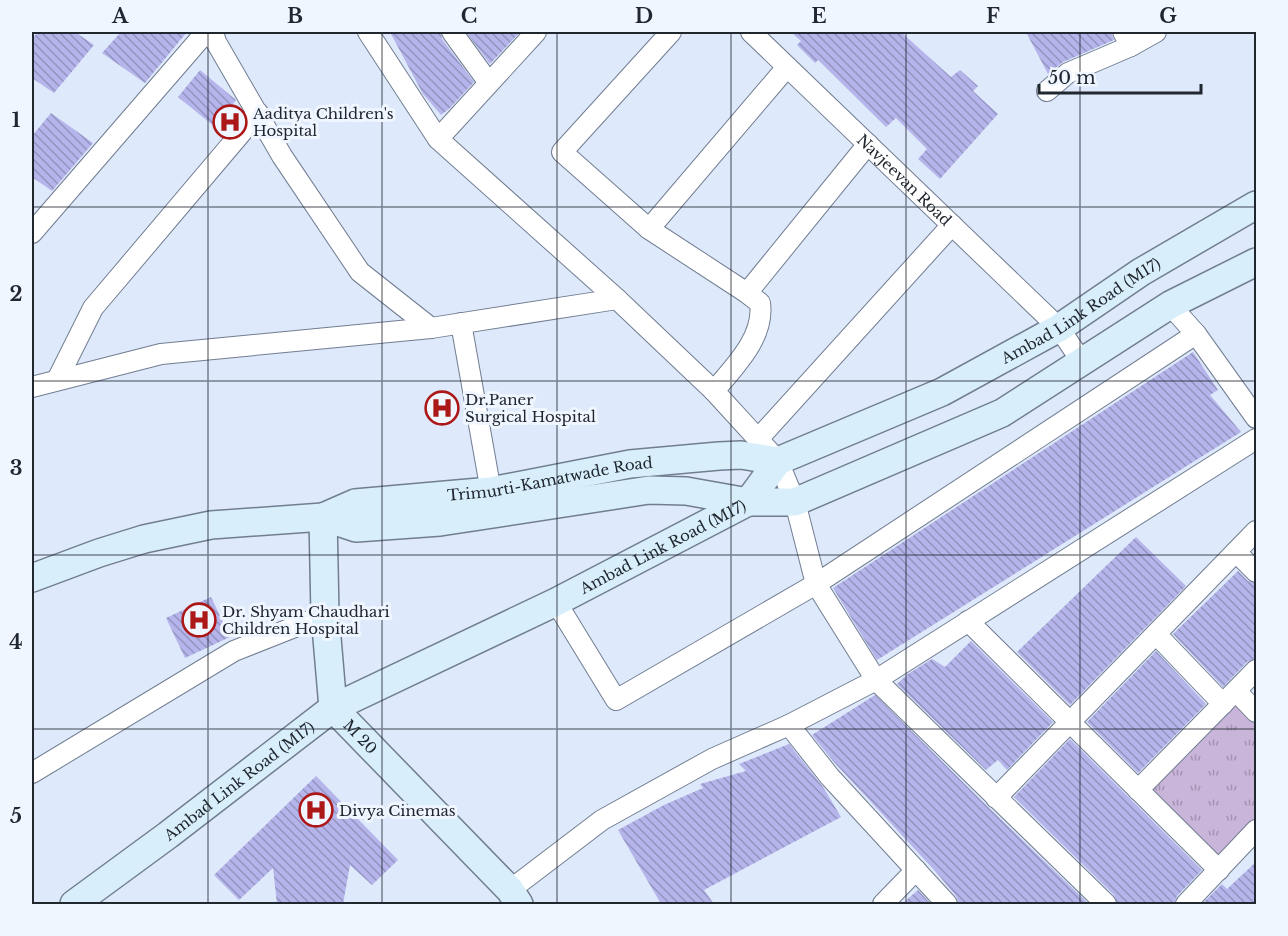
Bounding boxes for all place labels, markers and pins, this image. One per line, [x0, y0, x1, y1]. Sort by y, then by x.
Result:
hospital icon: Aaditya Children's Hospital [212, 104, 248, 140]
place label: Aaditya Children's Hospital [252, 104, 394, 140]
hospital icon: Dr.Paner Surgical Hospital [424, 390, 460, 426]
place label: Dr.Paner Surgical Hospital [465, 390, 596, 426]
hospital icon: Dr. Shyam Chaudhari Children Hospital [181, 602, 217, 638]
place label: Dr. Shyam Chaudhari Children Hospital [222, 602, 390, 638]
hospital icon: Divya Cinemas [298, 792, 334, 828]
place label: Divya Cinemas [339, 801, 456, 820]

